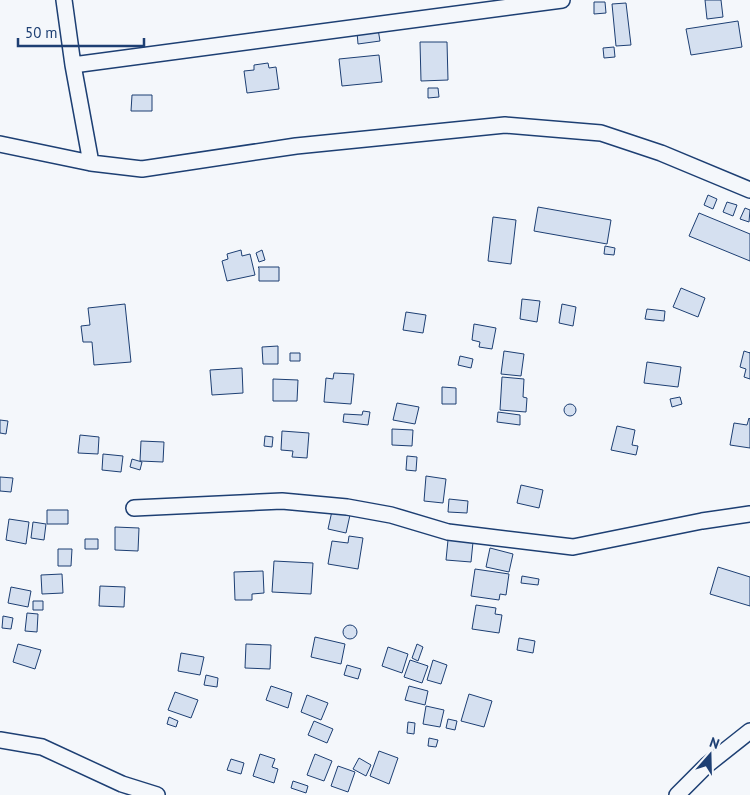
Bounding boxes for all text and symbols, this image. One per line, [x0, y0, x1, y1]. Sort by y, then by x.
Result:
scale bar [18, 15, 144, 47]
text: 50 m [25, 23, 58, 42]
north arrow [685, 730, 735, 780]
text: N [707, 733, 722, 753]

